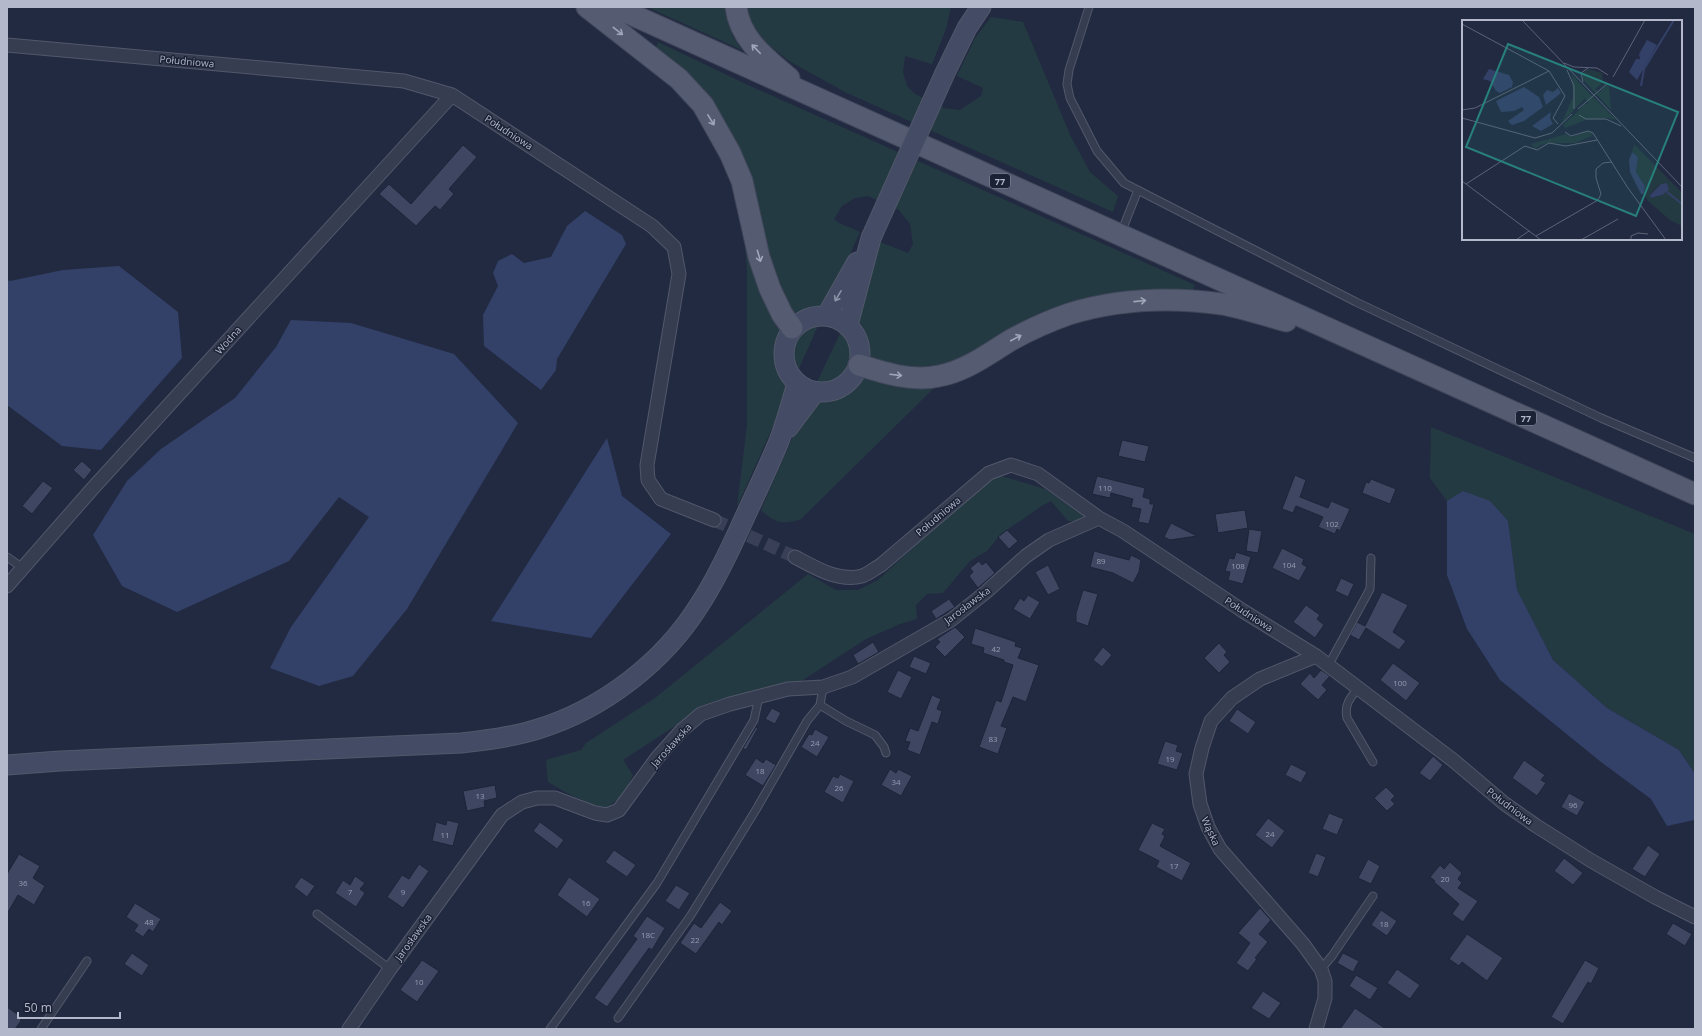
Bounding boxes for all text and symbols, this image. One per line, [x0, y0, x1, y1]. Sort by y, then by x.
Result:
inset map [1462, 20, 1682, 240]
one-way arrow [612, 27, 623, 36]
one-way arrow [751, 44, 761, 54]
street label: Południowa [159, 52, 215, 70]
street label: Południowa [482, 111, 536, 153]
one-way arrow [708, 114, 716, 126]
road number: 77 [990, 174, 1010, 188]
one-way arrow [756, 249, 763, 262]
one-way arrow [833, 290, 841, 302]
one-way arrow [1133, 297, 1146, 305]
street label: Wodna [212, 323, 244, 357]
one-way arrow [1010, 333, 1022, 341]
one-way arrow [889, 371, 902, 379]
road number: 77 [1516, 411, 1536, 425]
house number: 110 [1098, 482, 1112, 493]
street label: Południowa [913, 493, 963, 539]
house number: 102 [1325, 518, 1339, 529]
house number: 89 [1096, 555, 1106, 566]
house number: 104 [1282, 559, 1296, 570]
house number: 108 [1231, 560, 1245, 571]
street label: Jarosławska [940, 583, 993, 628]
street label: Południowa [1222, 593, 1276, 635]
house number: 42 [991, 643, 1001, 654]
house number: 100 [1393, 677, 1407, 688]
street label: Jarosławska [647, 720, 694, 771]
house number: 83 [988, 733, 998, 744]
house number: 24 [810, 737, 820, 748]
house number: 19 [1165, 753, 1175, 764]
house number: 18 [755, 765, 765, 776]
house number: 34 [891, 776, 901, 787]
house number: 26 [834, 782, 844, 793]
street label: Południowa [1484, 784, 1536, 828]
house number: 13 [475, 790, 485, 801]
house number: 96 [1568, 799, 1578, 810]
street label: Wąska [1198, 814, 1224, 848]
house number: 24 [1265, 828, 1275, 839]
house number: 11 [440, 829, 450, 840]
house number: 17 [1169, 860, 1179, 871]
house number: 20 [1440, 873, 1450, 884]
house number: 36 [18, 877, 28, 888]
house number: 7 [348, 886, 353, 897]
house number: 9 [401, 886, 406, 897]
house number: 16 [581, 897, 591, 908]
street label: Jarosławska [391, 911, 435, 964]
house number: 48 [144, 916, 154, 927]
house number: 18 [1379, 918, 1389, 929]
house number: 18C [641, 929, 655, 940]
house number: 22 [690, 934, 700, 945]
house number: 10 [414, 976, 424, 987]
scale bar [18, 994, 120, 1020]
text: 50 m [24, 999, 52, 1016]

